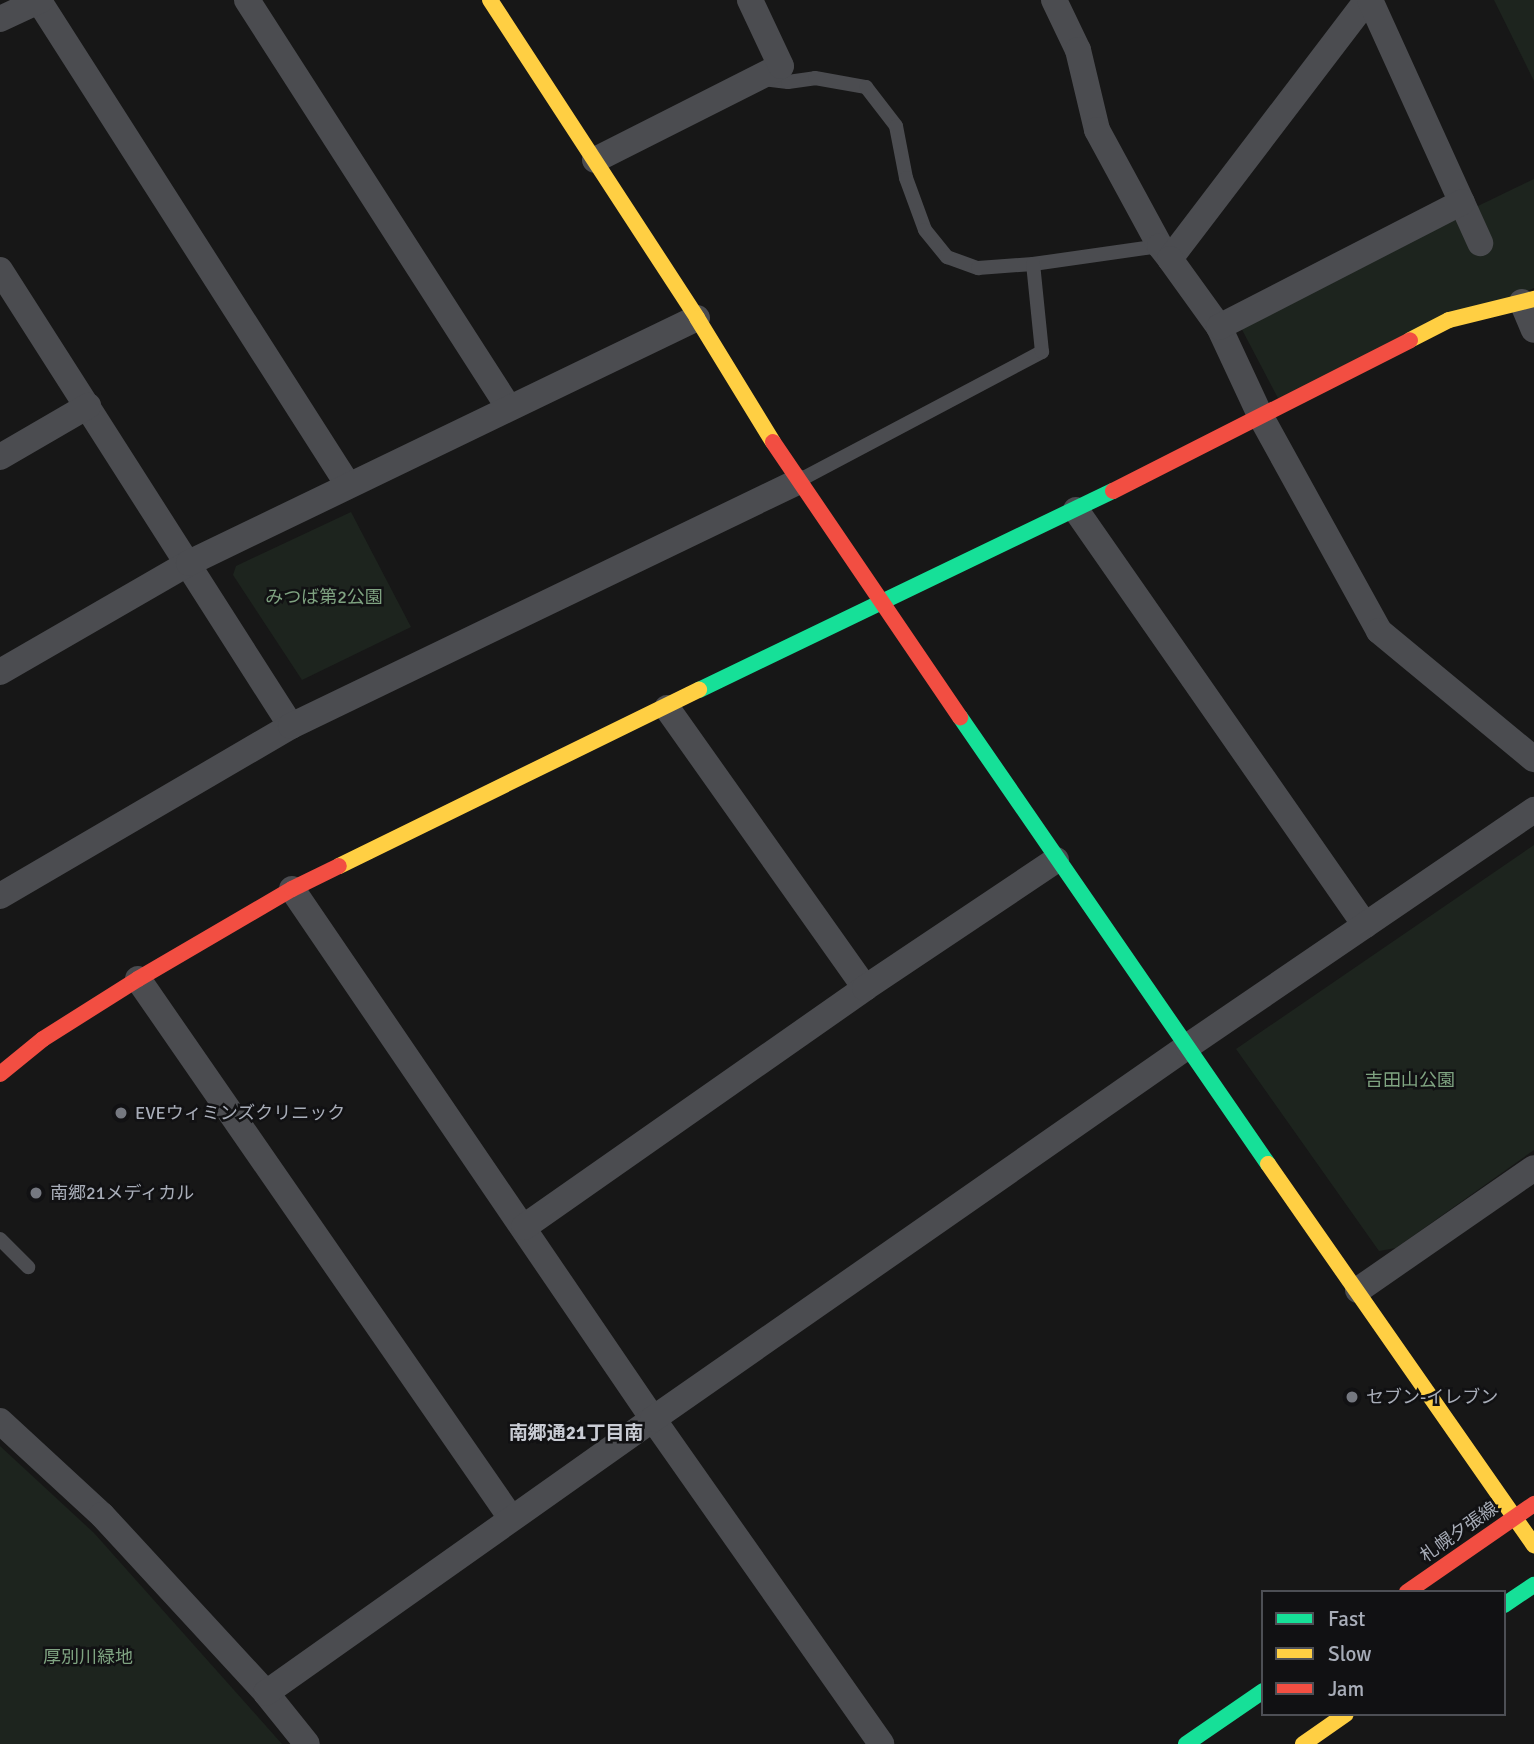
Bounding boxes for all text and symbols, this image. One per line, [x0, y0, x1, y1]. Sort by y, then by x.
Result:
park label: みつば第2公園 [265, 586, 383, 608]
park label: 吉田山公園 [1365, 1069, 1455, 1091]
place label: EVEウィミンズクリニック [135, 1102, 346, 1124]
marker: EVEウィミンズクリニック [113, 1105, 129, 1121]
place label: 南郷21メディカル [50, 1182, 195, 1204]
marker: 南郷21メディカル [28, 1185, 44, 1201]
place label: セブン-イレブン [1366, 1386, 1498, 1408]
marker: セブン-イレブン [1344, 1389, 1360, 1405]
district label: 南郷通21丁目南 [509, 1423, 643, 1445]
street label: 札幌夕張線 [1416, 1497, 1502, 1567]
legend [1261, 1590, 1506, 1716]
text: Fast [1328, 1606, 1365, 1632]
text: Slow [1328, 1641, 1372, 1667]
park label: 厚別川緑地 [43, 1646, 133, 1668]
text: Jam [1328, 1676, 1364, 1702]

